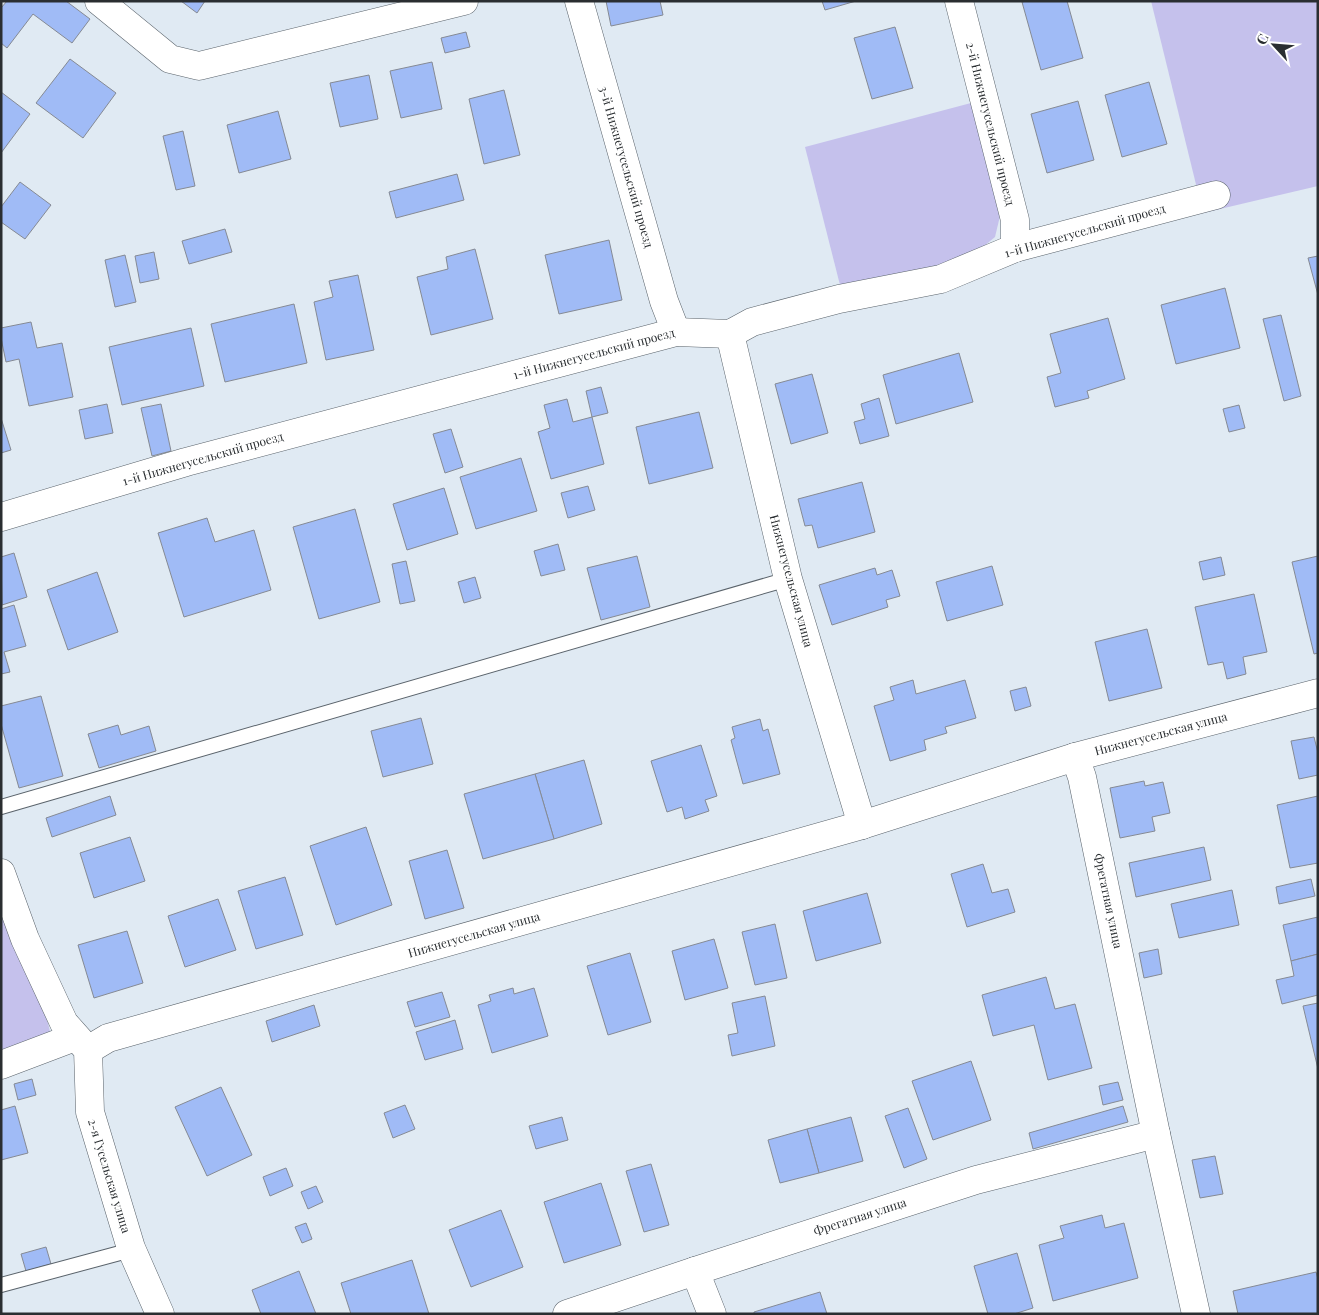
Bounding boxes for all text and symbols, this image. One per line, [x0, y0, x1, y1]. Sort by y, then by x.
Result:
north arrow [1249, 20, 1299, 70]
text: С [1251, 30, 1273, 48]
street label: 2-й Нижнегусельский проезд [963, 40, 1019, 208]
street label: 3-й Нижнегусельский проезд [596, 84, 658, 250]
street label: 1-й Нижнегусельский проезд [1002, 199, 1168, 261]
street label: 1-й Нижнегусельский проезд [511, 324, 677, 382]
street label: 1-й Нижнегусельский проезд [120, 427, 286, 489]
street label: Нижнегусельская улица [767, 513, 817, 649]
street label: Нижнегусельская улица [1093, 708, 1229, 758]
street label: Фрегатная улица [1091, 852, 1127, 950]
street label: Нижнегусельская улица [406, 908, 542, 961]
street label: 2-я Гусельская улица [85, 1117, 135, 1235]
street label: Фрегатная улица [811, 1194, 908, 1239]

